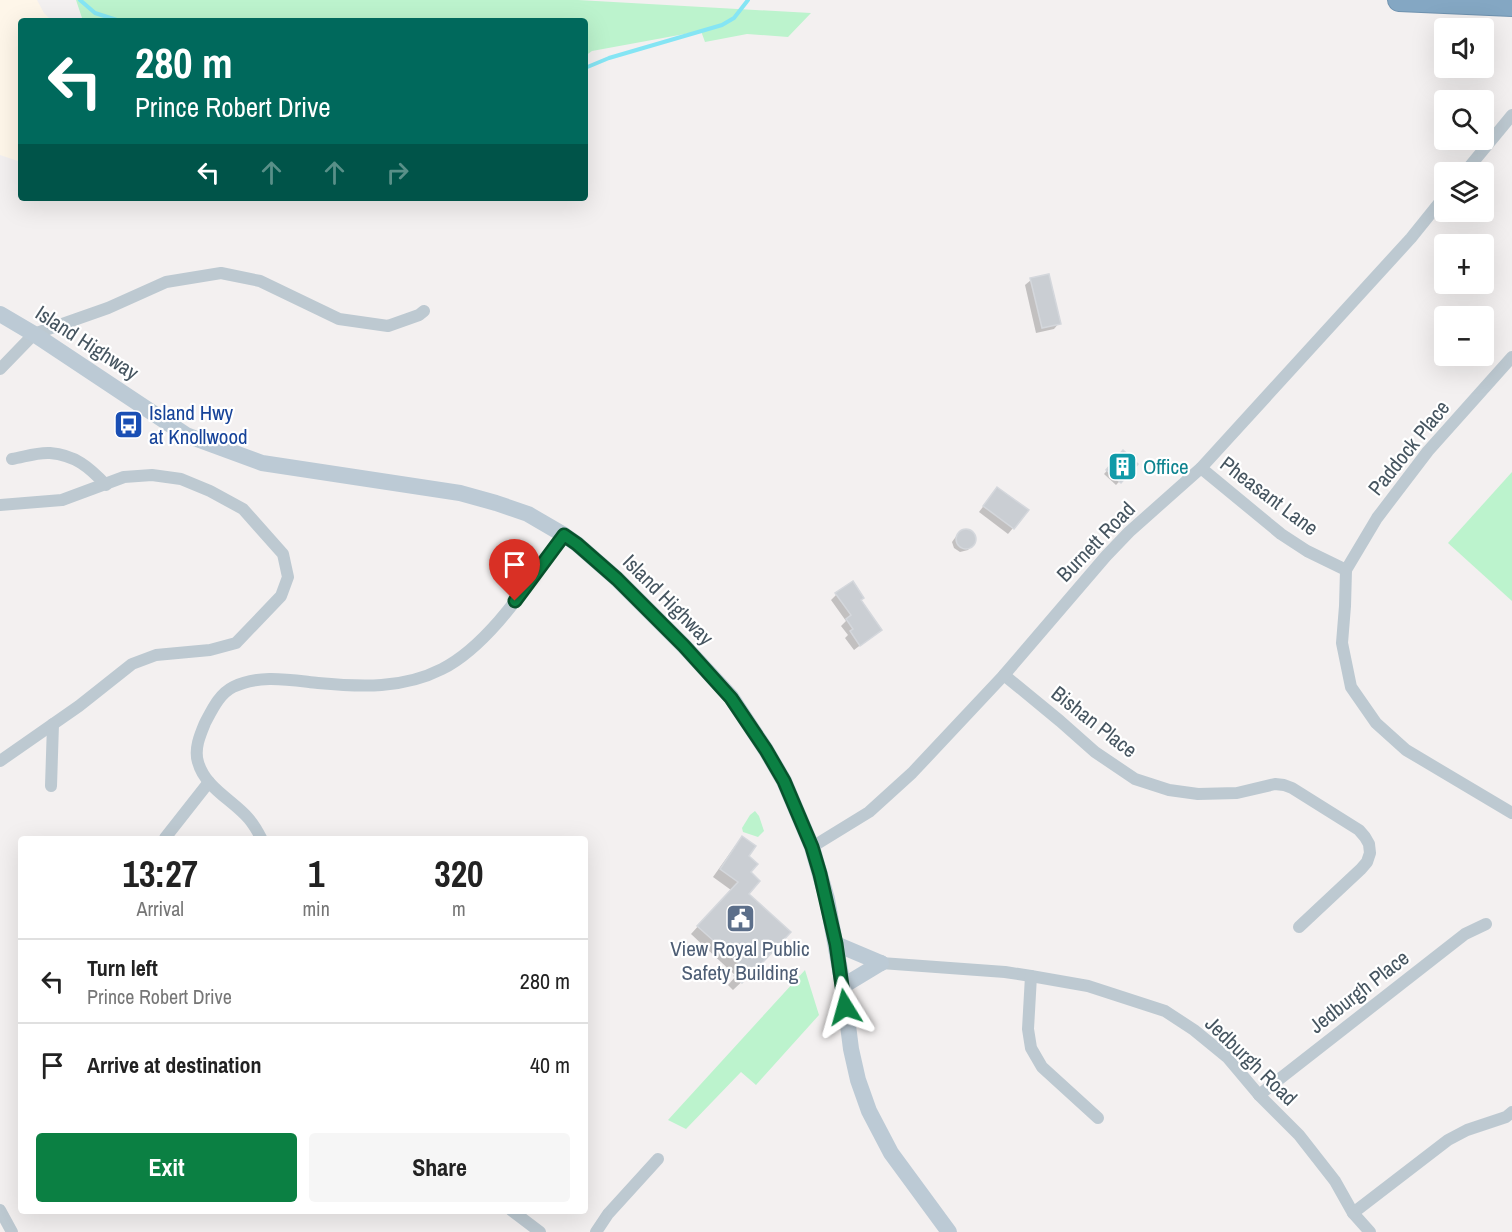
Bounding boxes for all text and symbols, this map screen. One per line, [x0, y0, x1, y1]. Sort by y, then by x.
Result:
map controls [1434, 18, 1494, 366]
button: sound [1434, 18, 1494, 78]
text: 280 m [135, 35, 233, 91]
icon: left [36, 42, 114, 120]
text: Prince Robert Drive [135, 89, 331, 125]
button: search [1434, 90, 1494, 150]
icon: left [192, 156, 225, 189]
icon: ahead [255, 156, 288, 189]
icon: ahead [318, 156, 351, 189]
icon: right [381, 156, 414, 189]
button: layers [1434, 162, 1494, 222]
button: + [1434, 234, 1494, 294]
street label: Island Highway [30, 298, 145, 387]
button: − [1434, 306, 1494, 366]
street label: Paddock Place [1361, 394, 1456, 501]
place label: Island Hwy at Knollwood [149, 398, 248, 451]
bus stop icon: Island Hwy at Knollwood [112, 409, 144, 441]
street label: Pheasant Lane [1214, 449, 1324, 542]
building icon: Office [1106, 451, 1138, 483]
place label: Office [1143, 452, 1189, 481]
street label: Burnett Road [1050, 495, 1141, 588]
pin [489, 539, 540, 601]
icon: arrive [498, 548, 531, 581]
street label: Island Highway [616, 548, 721, 652]
street label: Bishan Place [1045, 679, 1143, 764]
text: 13:27 [122, 850, 198, 898]
text: 1 [308, 850, 324, 898]
text: 320 [434, 850, 484, 898]
text: Arrival [137, 895, 184, 922]
text: min [302, 895, 330, 922]
text: m [452, 895, 466, 922]
public building icon: View Royal Public Safety Building [724, 902, 756, 934]
place label: View Royal Public Safety Building [670, 934, 810, 987]
street label: Jedburgh Place [1303, 943, 1415, 1040]
text: Turn left [87, 953, 158, 983]
icon: left [36, 965, 69, 998]
text: 280 m [520, 966, 570, 996]
position arrow [813, 975, 877, 1039]
text: Prince Robert Drive [87, 983, 232, 1010]
street label: Jedburgh Road [1199, 1009, 1304, 1112]
icon: arrive [36, 1049, 69, 1082]
text: Arrive at destination [87, 1050, 261, 1080]
text: 40 m [530, 1050, 570, 1080]
button: Exit [36, 1133, 297, 1202]
button: Share [309, 1133, 570, 1202]

